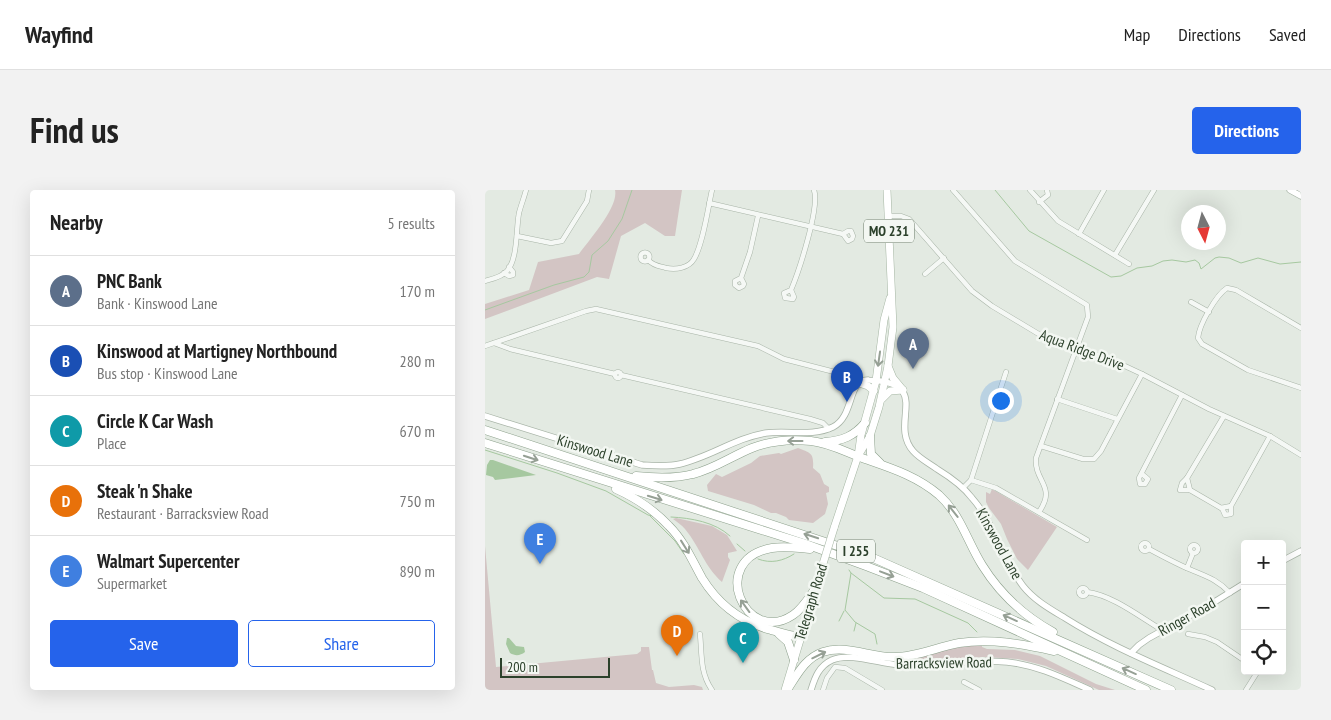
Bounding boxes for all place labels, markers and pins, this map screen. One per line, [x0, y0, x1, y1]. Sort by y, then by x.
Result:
pin: A [897, 328, 929, 369]
pin: B [831, 361, 863, 402]
pin: E [524, 523, 556, 564]
pin: D [661, 615, 693, 656]
pin: C [727, 622, 759, 663]

